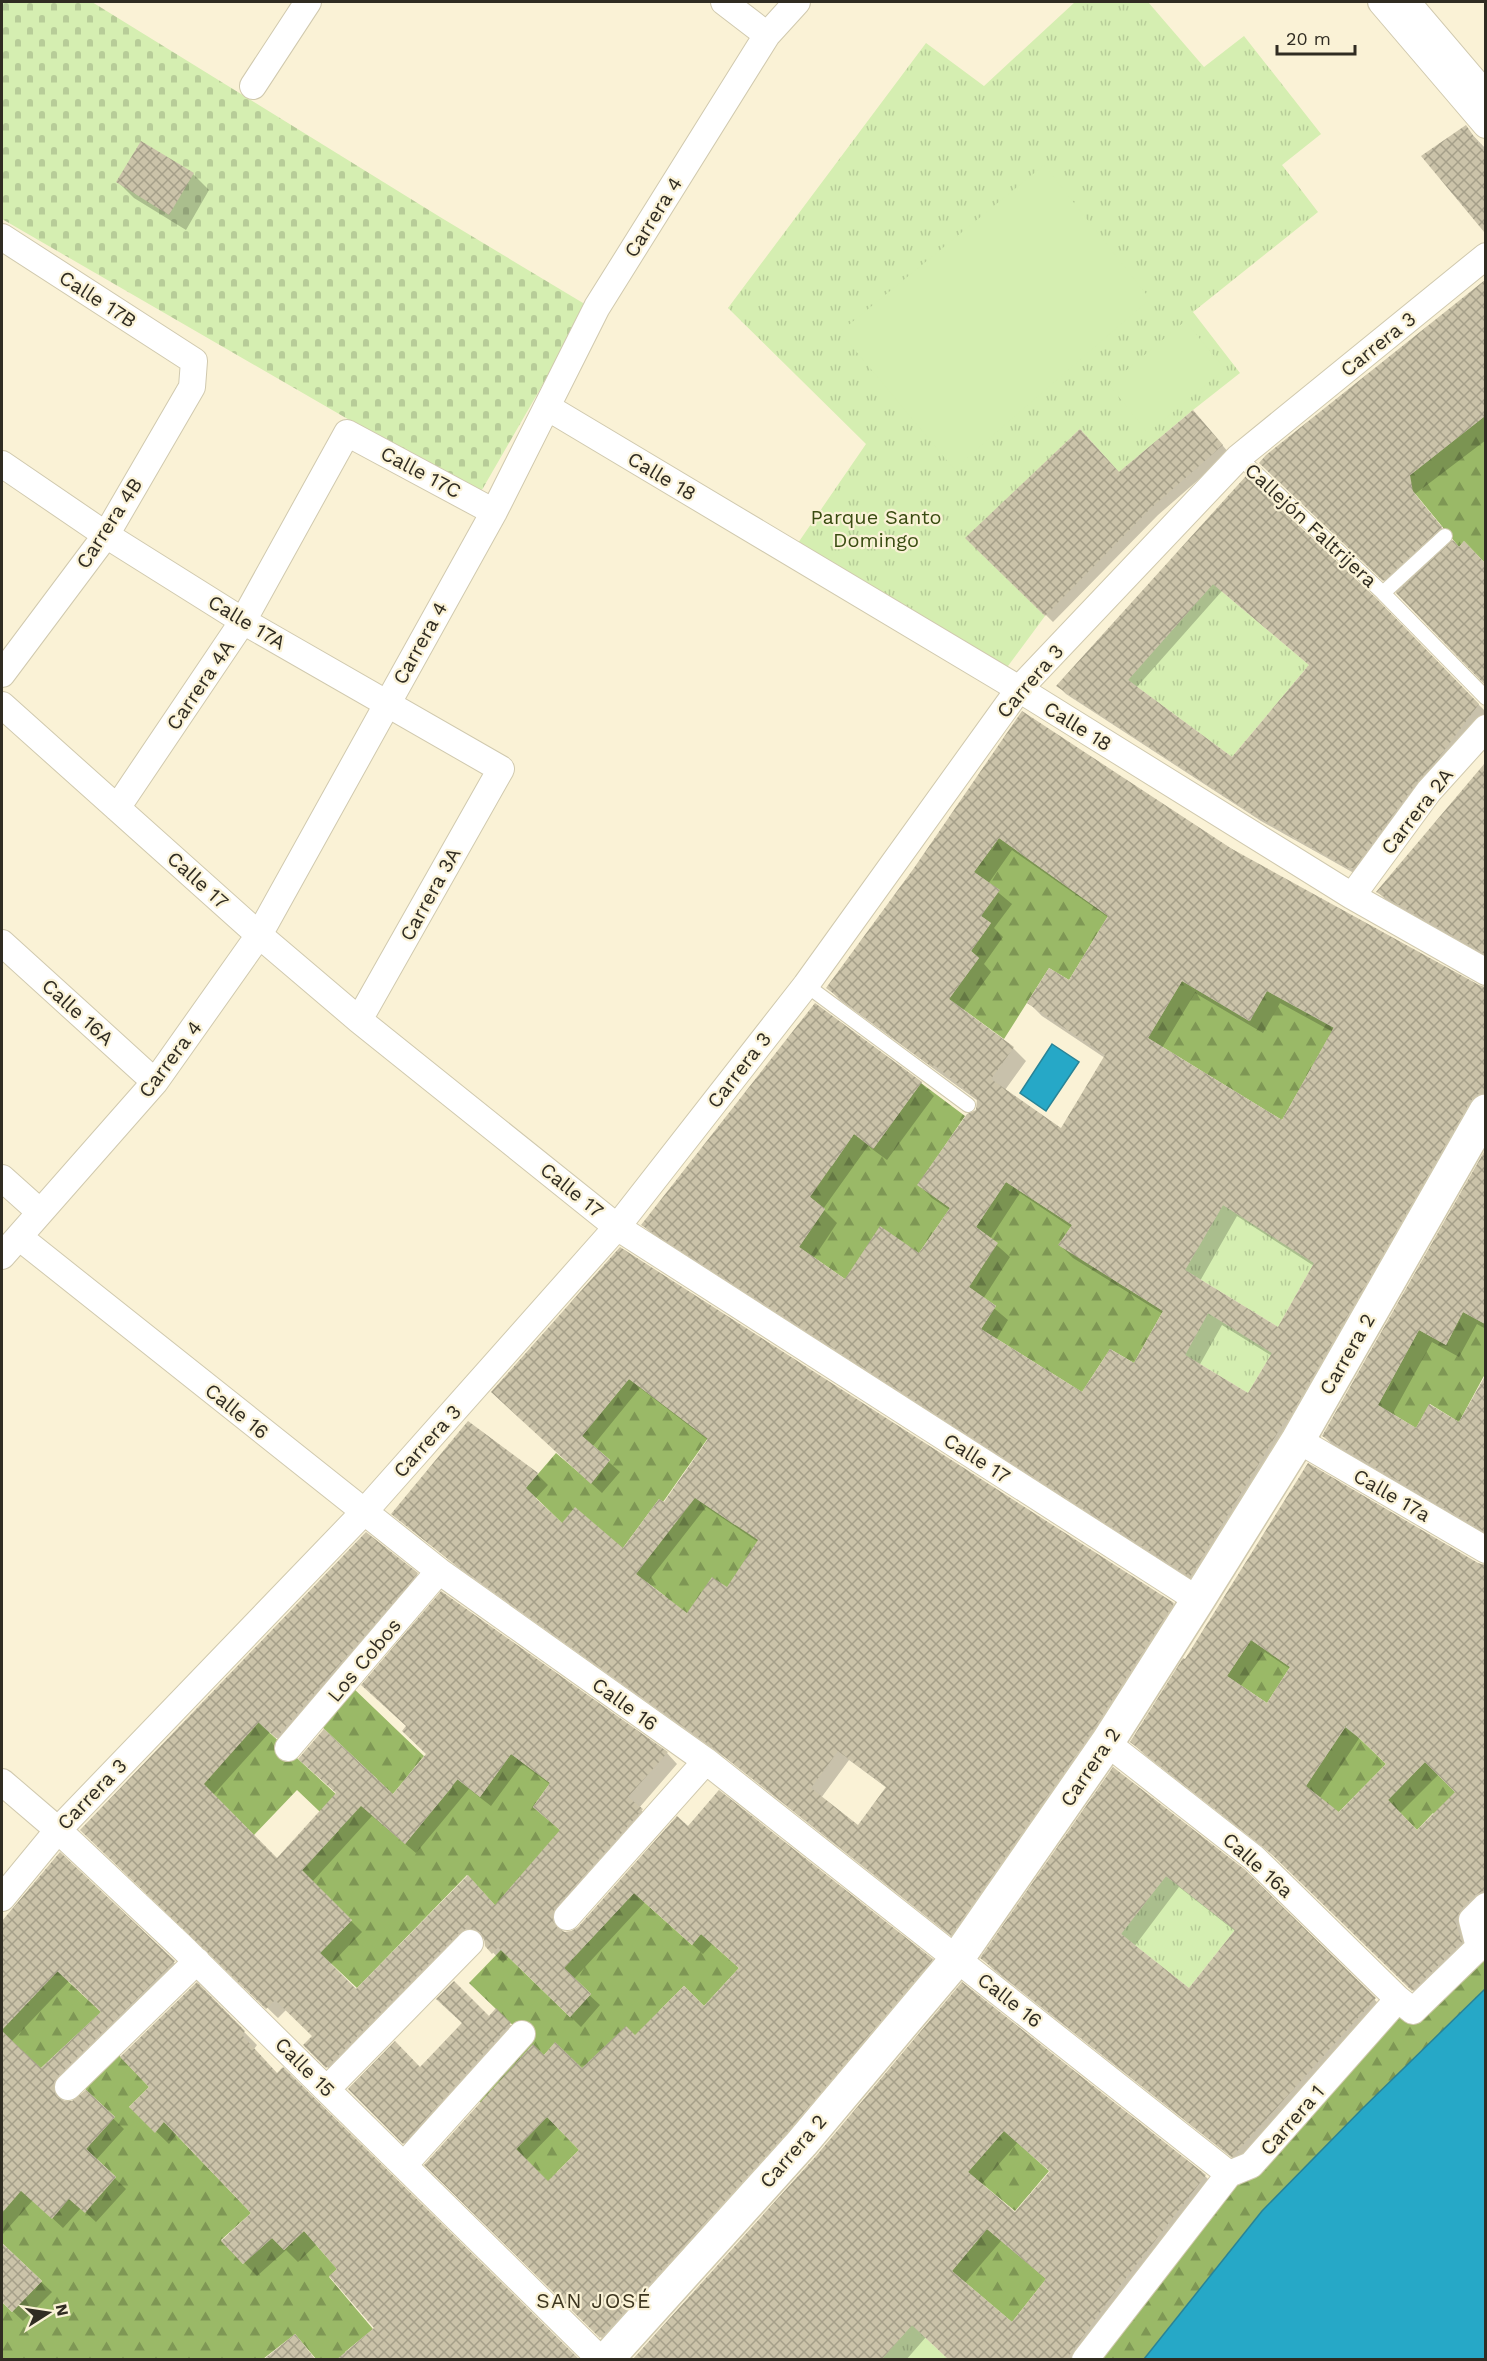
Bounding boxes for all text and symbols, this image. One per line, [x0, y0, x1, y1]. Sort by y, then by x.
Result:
scale bar [1277, 18, 1355, 56]
text: 20 m [1286, 28, 1331, 49]
street label: Carrera 4 [619, 172, 687, 262]
street label: Calle 17B [55, 265, 141, 333]
street label: Carrera 3 [1336, 306, 1420, 382]
street label: Calle 17C [377, 441, 465, 503]
street label: Calle 18 [624, 446, 700, 506]
street label: Callejón Faltrijera [1240, 458, 1382, 592]
street label: Carrera 4B [71, 473, 147, 573]
park label: Parque Santo Domingo [810, 505, 942, 552]
street label: Calle 17A [204, 589, 290, 655]
street label: Carrera 4 [388, 598, 452, 688]
street label: Carrera 4A [161, 635, 239, 735]
street label: Carrera 3 [991, 639, 1069, 723]
street label: Calle 18 [1040, 696, 1116, 756]
street label: Carrera 2A [1376, 763, 1458, 859]
street label: Carrera 3A [395, 843, 465, 945]
street label: Calle 17 [162, 846, 234, 914]
street label: Calle 16A [37, 974, 119, 1050]
street label: Carrera 4 [133, 1016, 207, 1102]
street label: Carrera 3 [702, 1027, 776, 1113]
street label: Calle 17 [536, 1157, 608, 1223]
street label: Carrera 2 [1314, 1309, 1380, 1399]
street label: Calle 16 [200, 1378, 274, 1444]
street label: Carrera 3 [388, 1400, 466, 1482]
street label: Calle 17 [939, 1428, 1015, 1488]
street label: Calle 17a [1349, 1463, 1435, 1527]
street label: Los Cobos [322, 1613, 406, 1707]
street label: Calle 16 [588, 1672, 662, 1736]
street label: Carrera 2 [1055, 1723, 1125, 1811]
street label: Carrera 3 [52, 1753, 132, 1835]
street label: Calle 16a [1218, 1827, 1298, 1903]
street label: Calle 16 [973, 1967, 1047, 2033]
street label: Calle 15 [270, 2032, 340, 2102]
street label: Carrera 1 [1255, 2080, 1329, 2160]
street label: Carrera 2 [754, 2109, 832, 2193]
north arrow [18, 2283, 78, 2343]
district label: SAN JOSÉ [536, 2288, 652, 2313]
text: N [52, 2302, 73, 2318]

